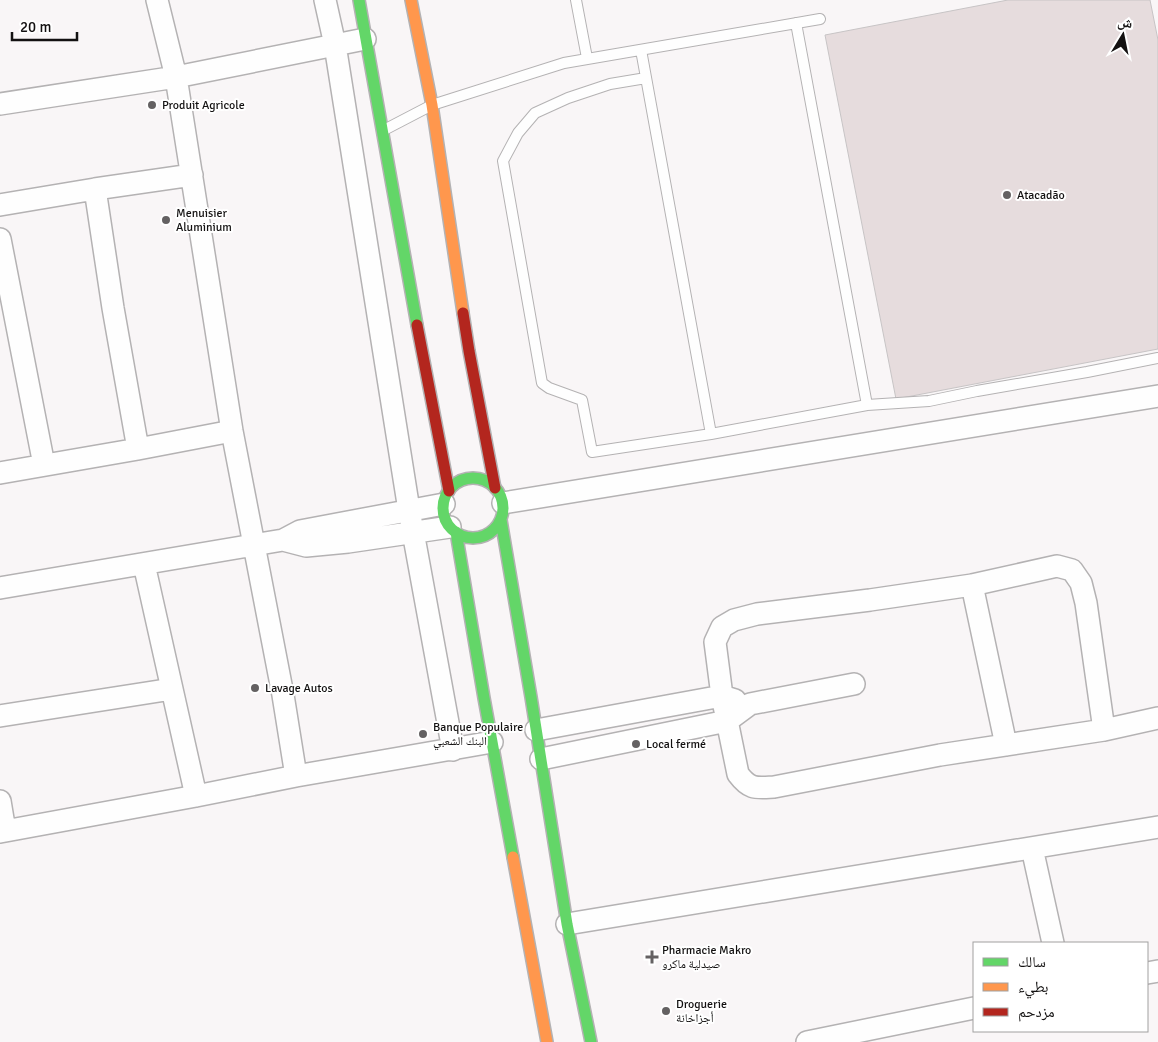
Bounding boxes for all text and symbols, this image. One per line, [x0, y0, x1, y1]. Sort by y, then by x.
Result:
scale bar [12, 10, 78, 42]
north arrow [1098, 10, 1148, 60]
text: ش [1116, 13, 1134, 32]
text: 20 m [20, 18, 51, 36]
place label: Produit Agricole [162, 98, 245, 113]
marker: Produit Agricole [146, 99, 158, 111]
place label: Atacadão [1017, 188, 1065, 203]
marker: Atacadão [1001, 189, 1013, 201]
place label: Menuisier Aluminium [176, 206, 232, 235]
marker: Menuisier Aluminium [160, 214, 172, 226]
place label: Lavage Autos [265, 681, 333, 696]
marker: Lavage Autos [249, 682, 261, 694]
place label: Banque Populaire البنك الشعبي [433, 720, 523, 751]
marker: Banque Populaire البنك الشعبي [417, 728, 429, 740]
place label: Local fermé [646, 737, 706, 752]
marker: Local fermé [630, 738, 642, 750]
legend [973, 942, 1148, 1032]
place label: Pharmacie Makro صيدلية ماكرو [662, 943, 751, 972]
marker: Pharmacie Makro صيدلية ماكرو [646, 951, 658, 963]
text: سالك [1018, 953, 1046, 971]
text: بطيء [1018, 978, 1048, 999]
place label: Droguerie أجزاخانة [676, 997, 727, 1026]
text: مزدحم [1018, 1003, 1055, 1022]
marker: Droguerie أجزاخانة [660, 1005, 672, 1017]

